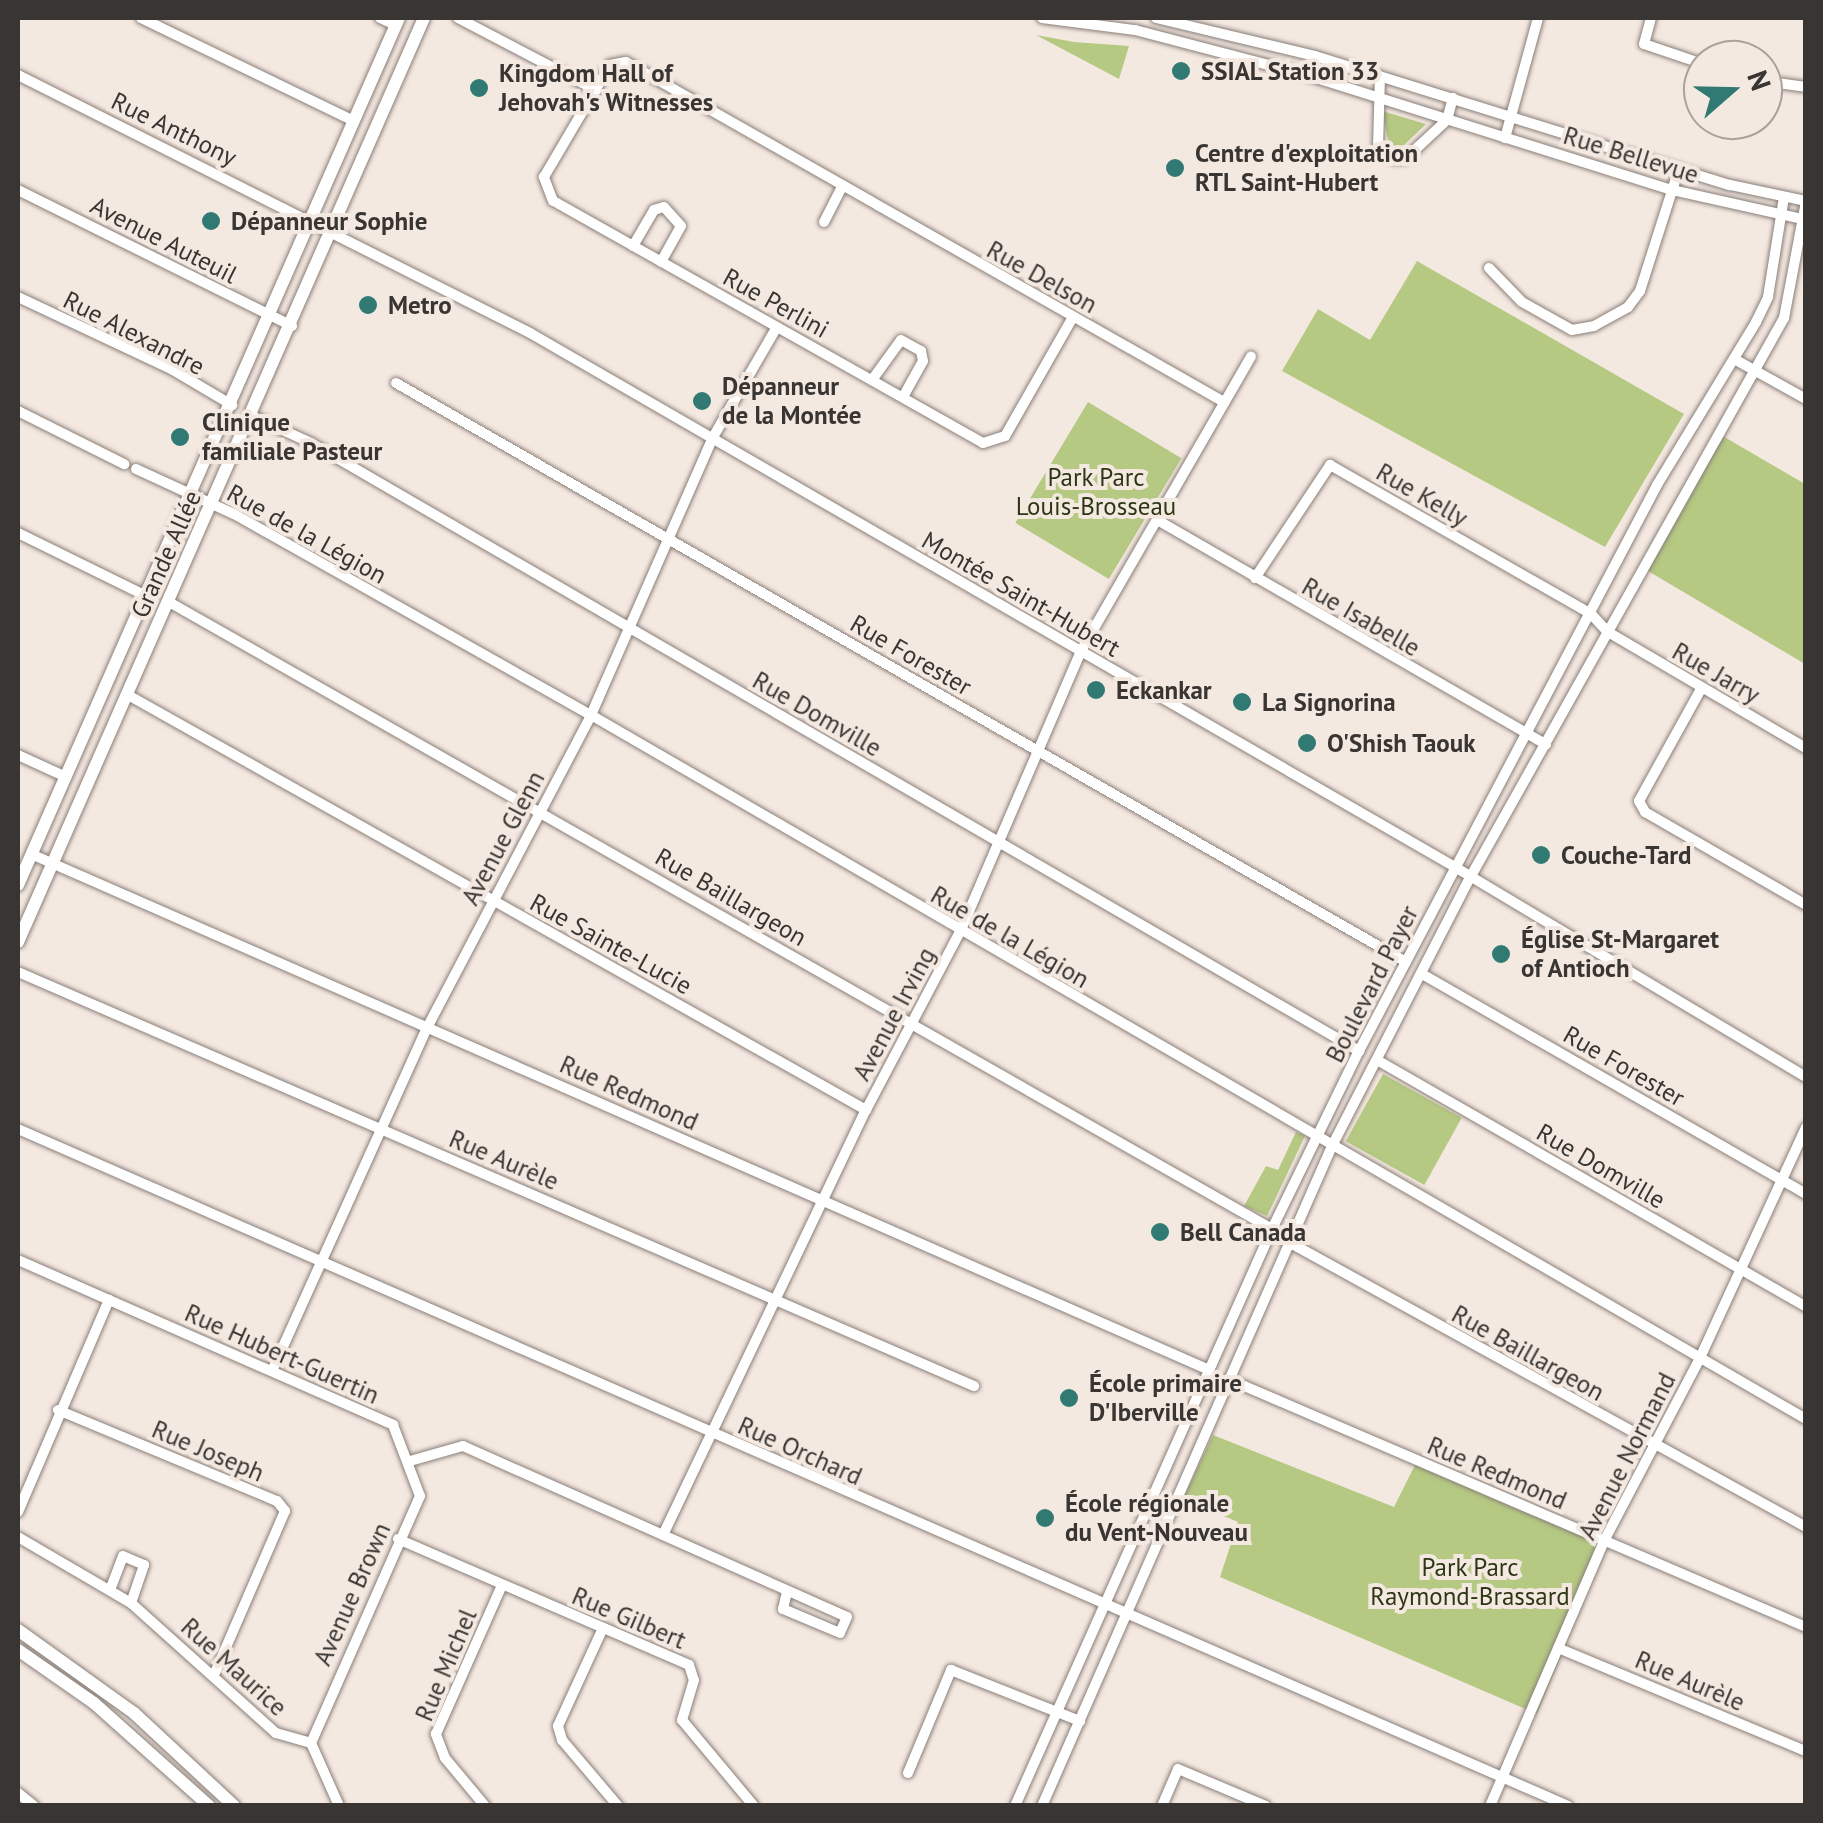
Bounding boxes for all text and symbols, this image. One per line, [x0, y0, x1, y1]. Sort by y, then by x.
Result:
north arrow [1683, 40, 1783, 140]
place label: SSIAL Station 33 [1201, 56, 1380, 86]
place label: Kingdom Hall of Jehovah's Witnesses [499, 59, 714, 118]
marker: SSIAL Station 33 [1170, 60, 1192, 82]
text: N [1739, 65, 1780, 95]
marker: Kingdom Hall of Jehovah's Witnesses [468, 77, 490, 99]
street label: Rue Anthony [106, 86, 242, 172]
street label: Rue Bellevue [1560, 120, 1702, 190]
place label: Centre d'exploitation RTL Saint-Hubert [1195, 139, 1418, 198]
marker: Centre d'exploitation RTL Saint-Hubert [1164, 157, 1186, 179]
street label: Avenue Auteuil [85, 190, 243, 290]
place label: Dépanneur Sophie [231, 206, 427, 236]
marker: Dépanneur Sophie [200, 210, 222, 232]
street label: Rue Delson [982, 234, 1102, 320]
street label: Rue Perlini [718, 262, 834, 344]
street label: Rue Alexandre [58, 284, 210, 382]
place label: Metro [388, 290, 452, 320]
marker: Metro [357, 294, 379, 316]
place label: Dépanneur de la Montée [722, 372, 861, 431]
marker: Dépanneur de la Montée [691, 390, 713, 412]
place label: Clinique familiale Pasteur [202, 408, 382, 467]
marker: Clinique familiale Pasteur [167, 424, 193, 450]
street label: Rue Kelly [1371, 457, 1473, 533]
park label: Park Parc Louis-Brosseau [1016, 463, 1176, 522]
street label: Rue de la Légion [222, 478, 392, 590]
street label: Grande Allée [124, 485, 208, 623]
street label: Montée Saint-Hubert [917, 525, 1125, 663]
street label: Rue Isabelle [1297, 571, 1425, 663]
street label: Rue Forester [845, 608, 977, 702]
street label: Rue Jarry [1667, 636, 1765, 710]
street label: Rue Domville [747, 665, 887, 763]
place label: Eckankar [1116, 675, 1212, 705]
marker: Eckankar [1085, 679, 1107, 701]
place label: La Signorina [1262, 687, 1396, 717]
marker: La Signorina [1231, 691, 1253, 713]
place label: O'Shish Taouk [1327, 728, 1476, 758]
marker: O'Shish Taouk [1296, 732, 1318, 754]
street label: Avenue Glenn [455, 766, 551, 910]
place label: Couche-Tard [1561, 840, 1692, 870]
street label: Rue Baillargeon [650, 842, 812, 952]
marker: Couche-Tard [1530, 844, 1552, 866]
street label: Rue de la Légion [926, 880, 1094, 994]
street label: Rue Sainte-Lucie [525, 887, 697, 1001]
street label: Boulevard Payer [1320, 901, 1424, 1067]
place label: Église St-Margaret of Antioch [1521, 925, 1719, 984]
street label: Avenue Irving [846, 942, 942, 1086]
marker: Église St-Margaret of Antioch [1490, 943, 1512, 965]
street label: Rue Forester [1558, 1019, 1690, 1113]
street label: Rue Redmond [555, 1049, 703, 1137]
street label: Rue Domville [1531, 1117, 1671, 1215]
street label: Rue Aurèle [444, 1123, 564, 1197]
place label: Bell Canada [1180, 1217, 1306, 1247]
marker: Bell Canada [1149, 1221, 1171, 1243]
street label: Rue Hubert-Guertin [180, 1298, 384, 1410]
street label: Rue Baillargeon [1447, 1299, 1609, 1407]
street label: Avenue Normand [1572, 1368, 1682, 1544]
place label: École primaire D'Iberville [1089, 1369, 1242, 1428]
marker: École primaire D'Iberville [1058, 1387, 1080, 1409]
street label: Rue Orchard [733, 1410, 867, 1492]
street label: Rue Joseph [148, 1414, 268, 1488]
street label: Rue Redmond [1423, 1430, 1571, 1516]
place label: École régionale du Vent-Nouveau [1065, 1489, 1249, 1548]
marker: École régionale du Vent-Nouveau [1034, 1507, 1056, 1529]
street label: Avenue Brown [307, 1518, 397, 1670]
park label: Park Parc Raymond-Brassard [1370, 1553, 1570, 1612]
street label: Rue Gilbert [568, 1581, 690, 1655]
street label: Rue Michel [409, 1604, 483, 1726]
street label: Rue Maurice [175, 1612, 293, 1722]
street label: Rue Aurèle [1630, 1644, 1750, 1718]

